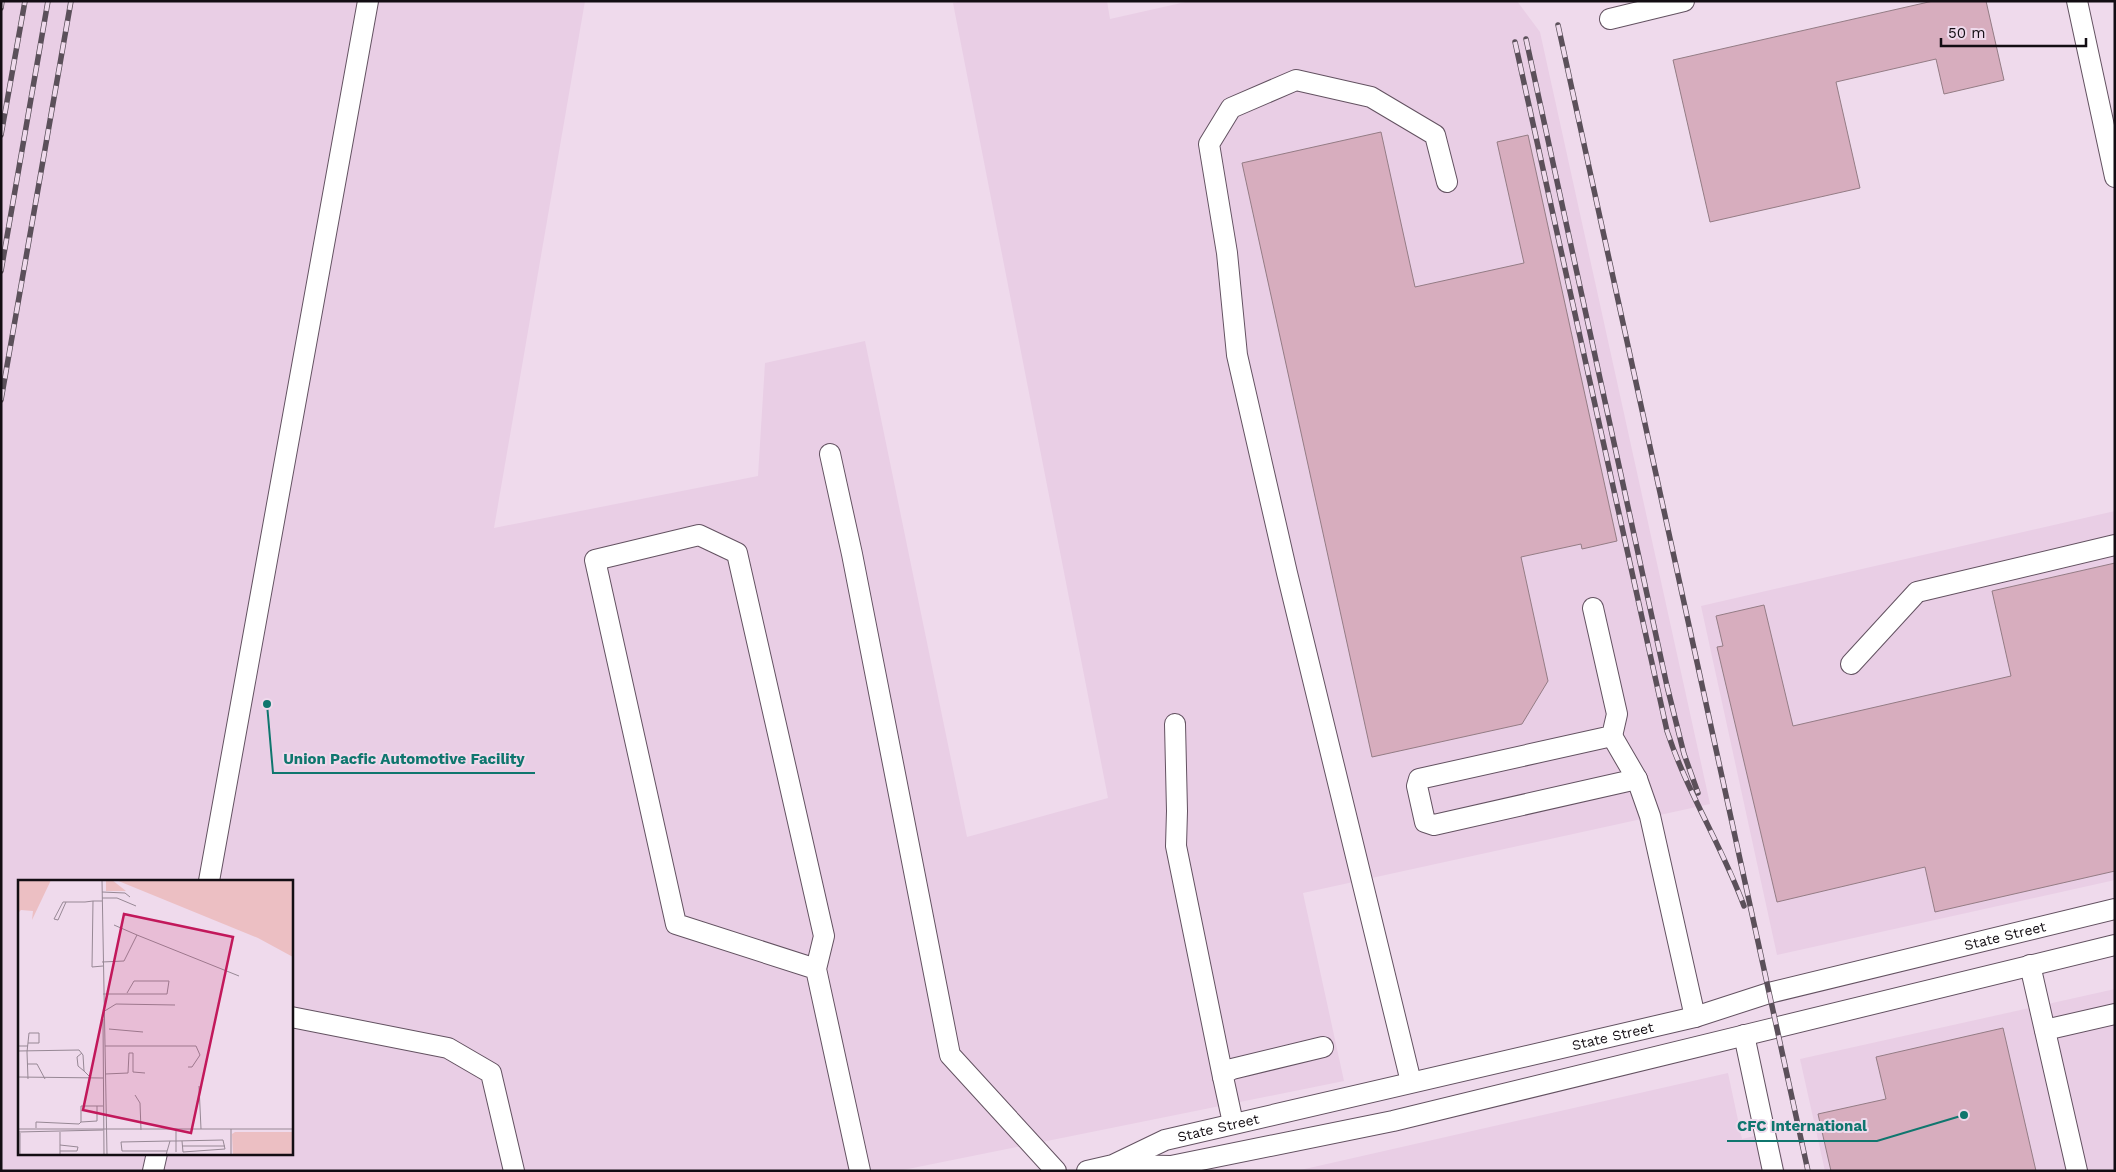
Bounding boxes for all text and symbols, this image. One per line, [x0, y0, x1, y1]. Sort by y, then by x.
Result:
scale bar [1941, 15, 2086, 47]
text: 50 m [1948, 24, 1985, 42]
callout: Union Pacfic Automotive Facility [273, 743, 535, 773]
text: Union Pacfic Automotive Facility [283, 750, 525, 768]
inset map [18, 880, 292, 1154]
street label: State Street [1962, 918, 2047, 953]
street label: State Street [1570, 1019, 1655, 1053]
street label: State Street [1176, 1110, 1261, 1145]
callout: CFC International [1727, 1111, 1877, 1141]
text: CFC International [1737, 1117, 1867, 1135]

